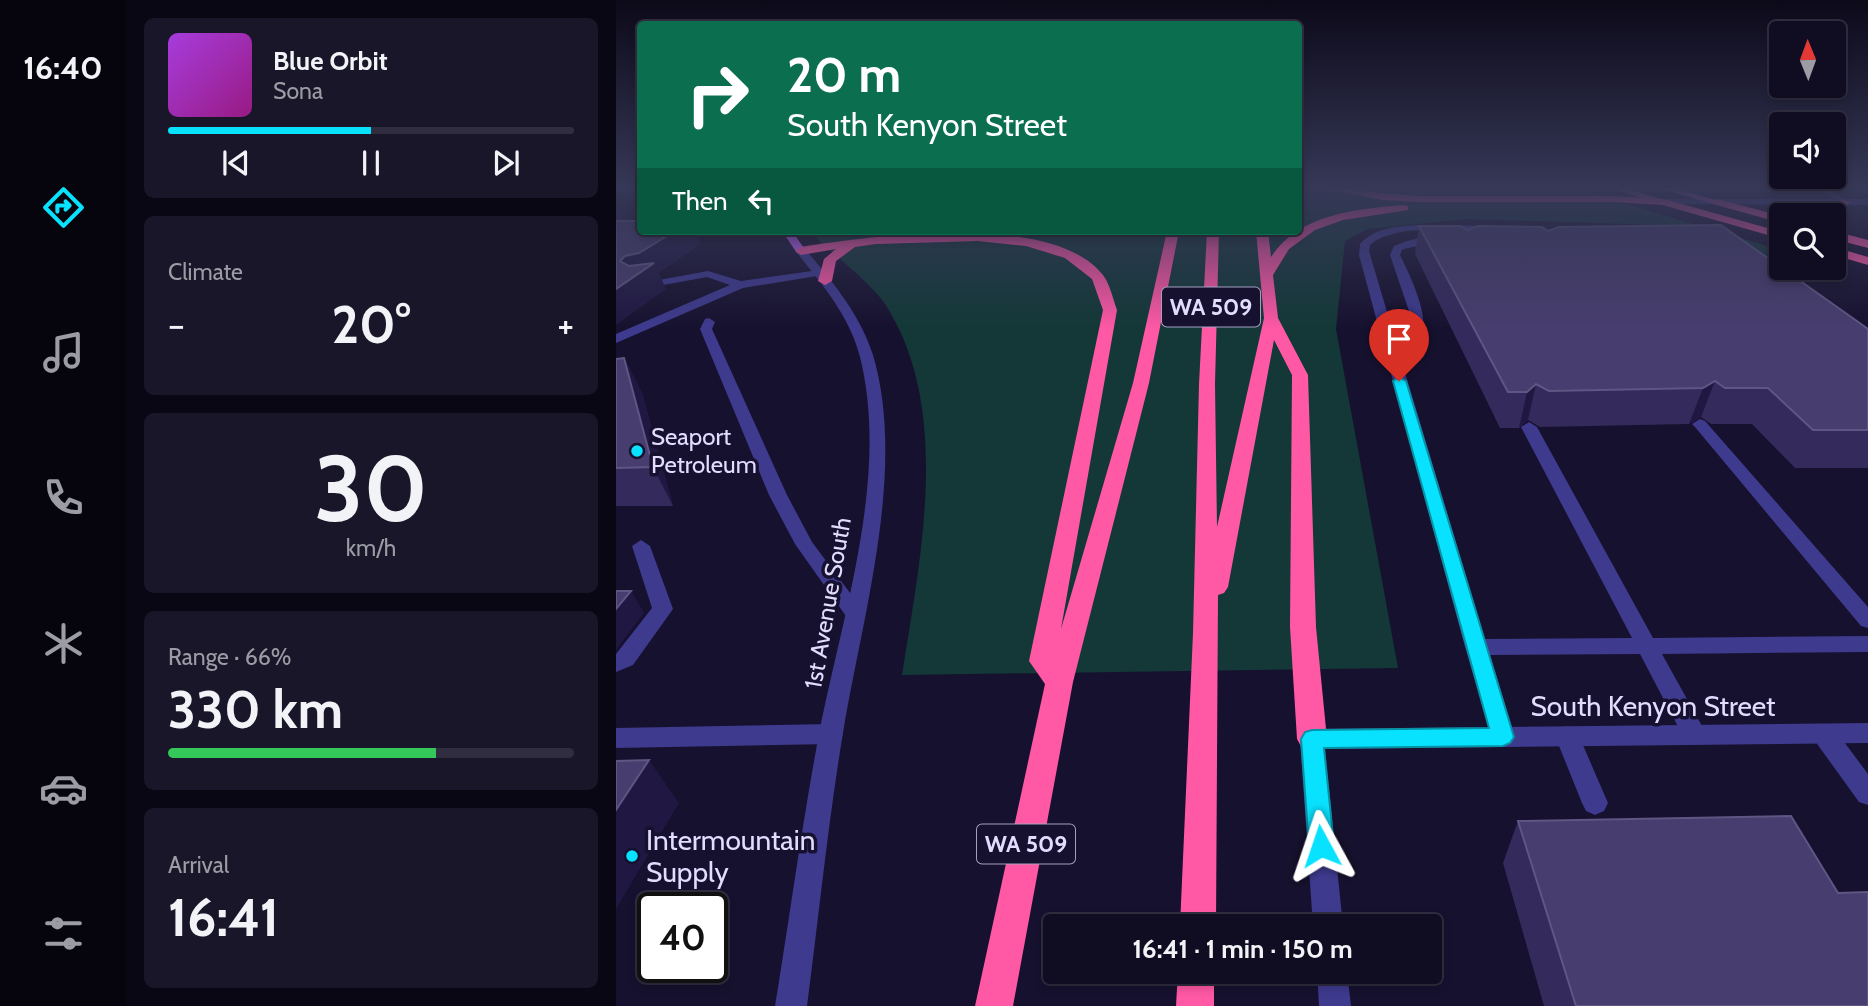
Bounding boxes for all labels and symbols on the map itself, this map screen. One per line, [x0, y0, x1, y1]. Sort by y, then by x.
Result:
north arrow [1769, 21, 1846, 98]
road number: WA 509 [1162, 288, 1260, 326]
pin [1369, 309, 1429, 381]
place label: Seaport Petroleum [651, 422, 757, 479]
marker: Seaport Petroleum [629, 443, 645, 459]
street label: 1st Avenue South [798, 515, 857, 691]
street label: South Kenyon Street [1531, 689, 1776, 723]
position arrow [1284, 809, 1358, 883]
place label: Intermountain Supply [646, 823, 815, 889]
road number: WA 509 [977, 824, 1075, 864]
marker: Intermountain Supply [624, 848, 640, 864]
speed limit sign: 40 [637, 892, 728, 983]

